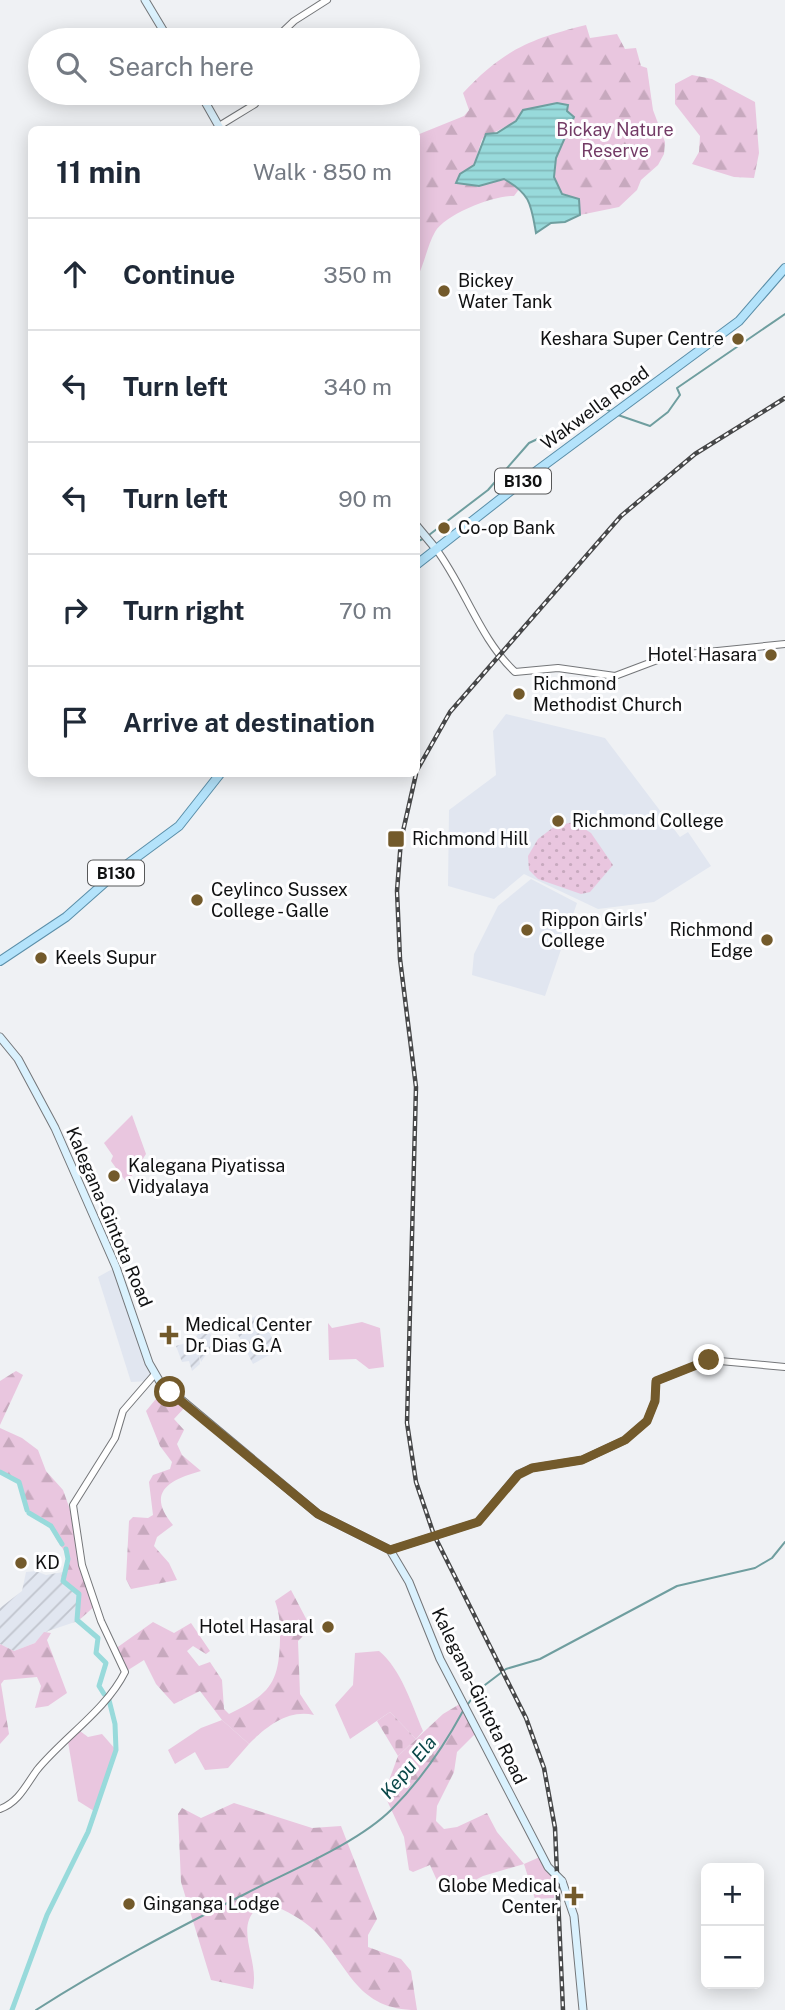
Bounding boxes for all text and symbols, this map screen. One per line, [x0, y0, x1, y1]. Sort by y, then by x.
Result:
search box [28, 28, 420, 105]
icon: search [52, 48, 90, 86]
text: Search here [108, 51, 254, 82]
park label: Bickay Nature Reserve [556, 119, 674, 161]
text: 11 min [56, 154, 141, 190]
text: Walk · 850 m [253, 158, 392, 185]
icon: ahead [56, 255, 94, 293]
text: Continue [123, 259, 235, 290]
text: 350 m [323, 261, 392, 288]
place label: Bickey Water Tank [458, 270, 552, 312]
marker: Bickey Water Tank [436, 283, 452, 299]
place label: Keshara Super Centre [540, 328, 724, 349]
marker: Keshara Super Centre [730, 331, 746, 347]
street label: Wakwella Road [537, 361, 653, 454]
icon: left [56, 367, 94, 405]
text: Turn left [123, 371, 228, 402]
text: 340 m [324, 373, 392, 400]
road number: B130 [495, 468, 551, 494]
icon: left [56, 479, 94, 517]
text: Turn left [123, 483, 228, 514]
text: 90 m [338, 485, 392, 512]
place label: Co-op Bank [458, 517, 555, 538]
marker: Co-op Bank [436, 520, 452, 536]
icon: right [56, 591, 94, 629]
text: Turn right [123, 595, 245, 626]
text: 70 m [339, 597, 392, 624]
place label: Hotel Hasara [647, 644, 757, 665]
marker: Hotel Hasara [763, 647, 779, 663]
place label: Richmond Methodist Church [533, 673, 682, 715]
marker: Richmond Methodist Church [511, 686, 527, 702]
icon: arrive [56, 703, 94, 741]
text: Arrive at destination [123, 707, 375, 738]
place label: Richmond College [572, 810, 724, 831]
marker: Richmond College [550, 813, 566, 829]
place label: Richmond Hill [412, 828, 529, 849]
marker: Richmond Hill [386, 829, 406, 849]
road number: B130 [88, 860, 144, 886]
place label: Ceylinco Sussex College - Galle [211, 879, 348, 921]
marker: Ceylinco Sussex College - Galle [189, 892, 205, 908]
place label: Rippon Girls' College [541, 909, 647, 951]
place label: Richmond Edge [670, 919, 753, 961]
marker: Rippon Girls' College [519, 922, 535, 938]
marker: Richmond Edge [759, 932, 775, 948]
place label: Keels Supur [55, 947, 157, 968]
marker: Keels Supur [33, 950, 49, 966]
street label: Kalegana-Gintota Road [62, 1124, 157, 1310]
place label: Kalegana Piyatissa Vidyalaya [128, 1155, 285, 1197]
marker: Kalegana Piyatissa Vidyalaya [106, 1168, 122, 1184]
place label: Medical Center Dr. Dias G.A [185, 1314, 312, 1356]
marker: Medical Center Dr. Dias G.A [159, 1325, 179, 1345]
route end [693, 1344, 724, 1375]
route start [154, 1376, 185, 1407]
place label: KD [35, 1552, 60, 1573]
marker: KD [13, 1555, 29, 1571]
street label: Kalegana-Gintota Road [428, 1604, 531, 1787]
place label: Hotel Hasaral [199, 1616, 314, 1637]
marker: Hotel Hasaral [320, 1619, 336, 1635]
water label: Kepu Ela [375, 1731, 441, 1803]
map controls [701, 1863, 764, 1989]
button: + [701, 1863, 764, 1926]
place label: Globe Medical Center [438, 1875, 558, 1917]
marker: Globe Medical Center [564, 1886, 584, 1906]
place label: Ginganga Lodge [143, 1893, 280, 1914]
marker: Ginganga Lodge [121, 1896, 137, 1912]
button: − [701, 1926, 764, 1989]

